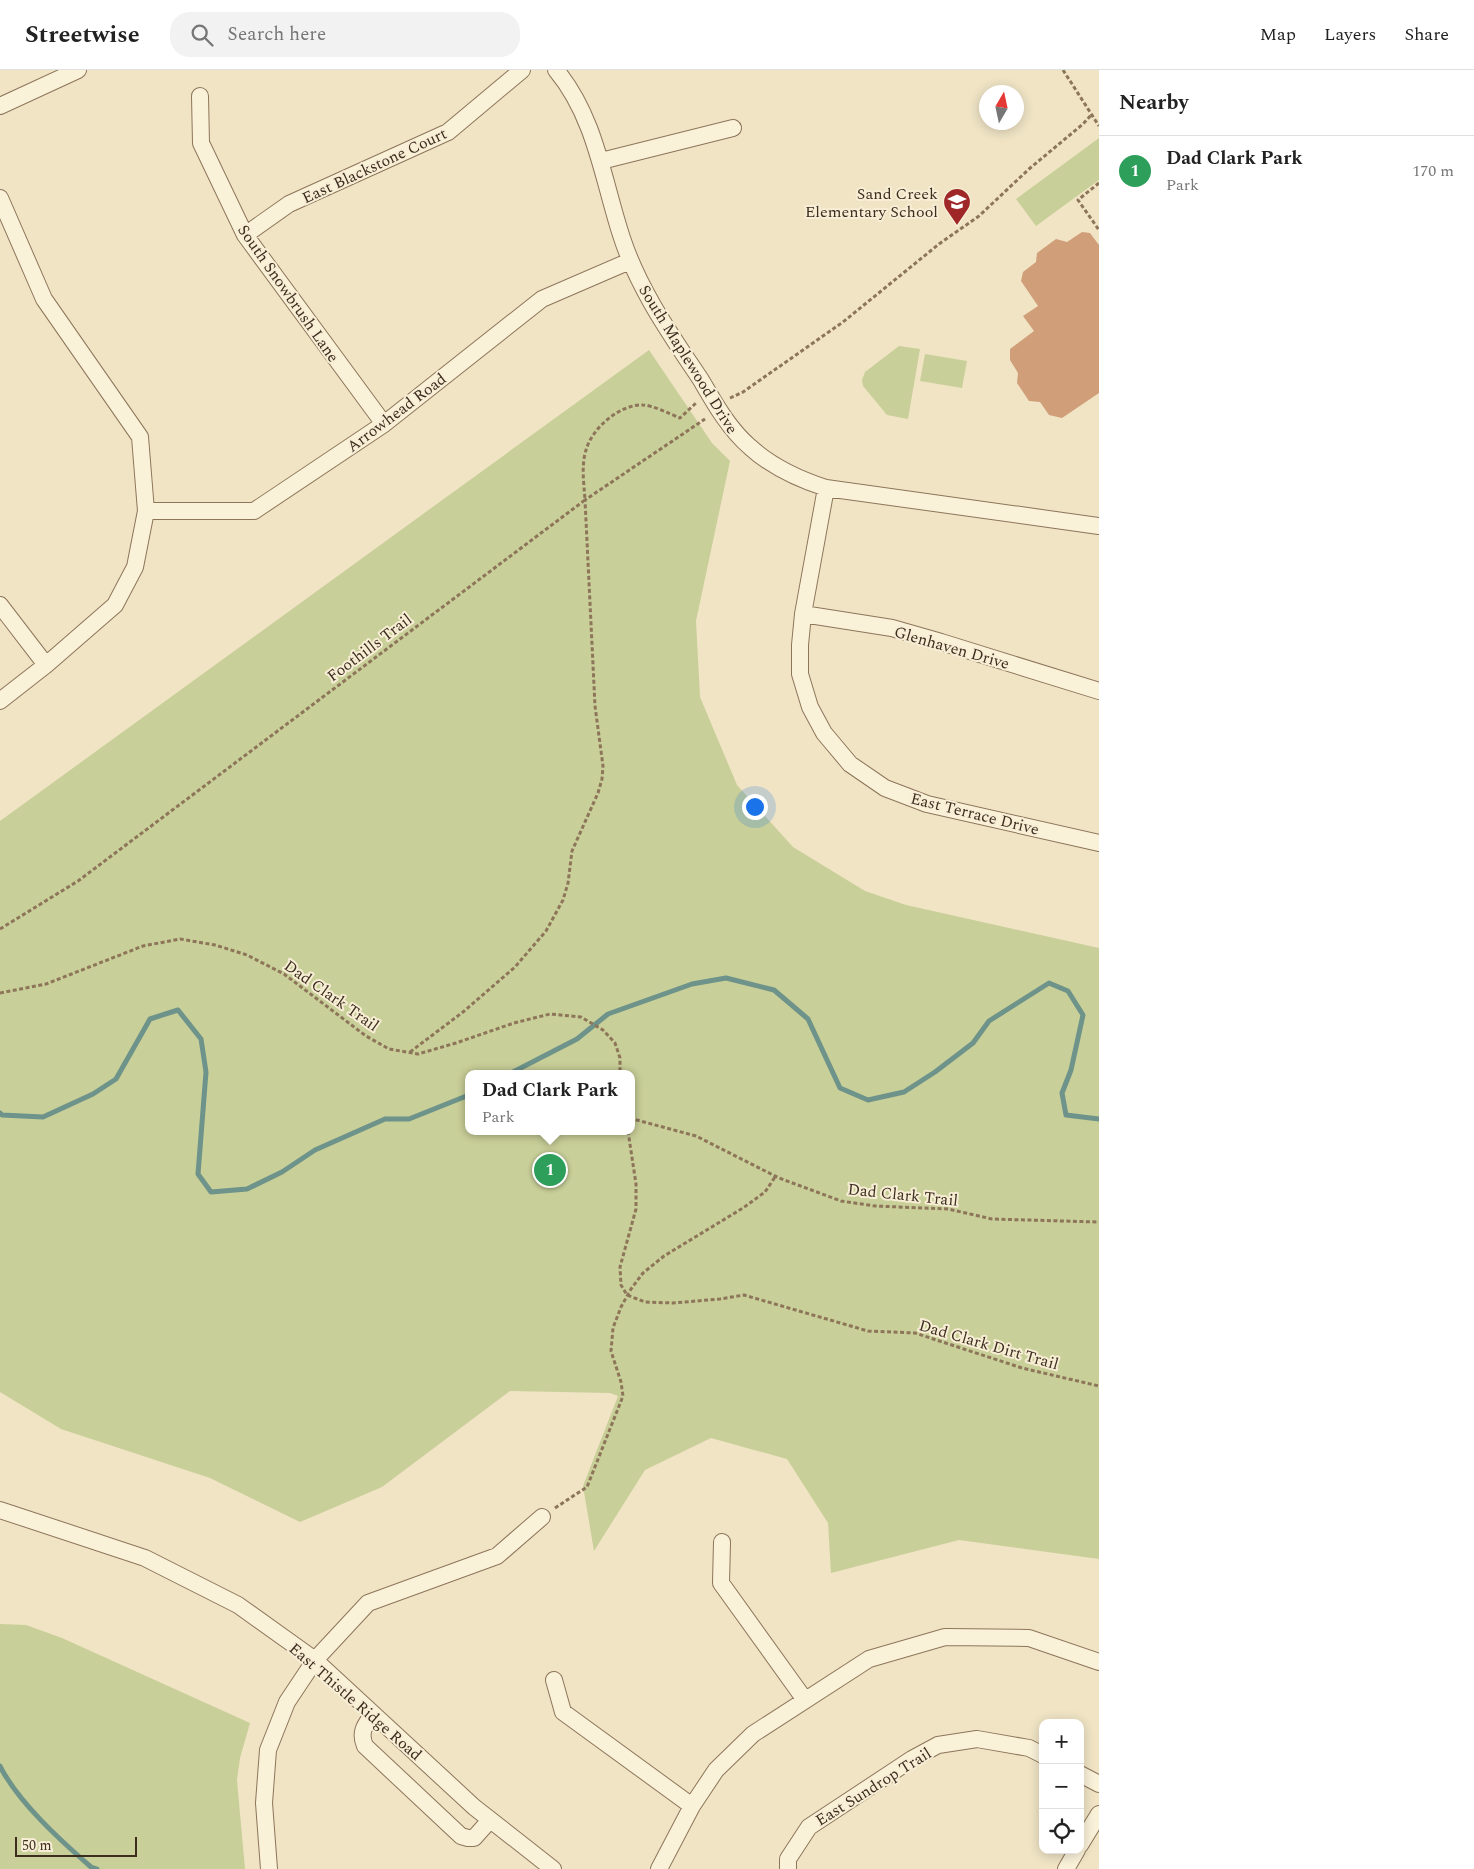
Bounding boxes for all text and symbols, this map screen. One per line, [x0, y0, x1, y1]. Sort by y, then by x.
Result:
search box [170, 12, 520, 57]
text: Streetwise [25, 17, 140, 53]
text: Search here [228, 20, 326, 49]
icon: search [188, 21, 216, 49]
text: Map [1260, 21, 1296, 48]
text: Layers [1324, 21, 1376, 48]
text: Share [1404, 21, 1449, 48]
north arrow [979, 85, 1024, 130]
text: Nearby [1119, 87, 1189, 119]
street label: East Blackstone Court [298, 122, 451, 210]
text: Dad Clark Park [1166, 144, 1303, 173]
text: 1 [1131, 159, 1139, 183]
text: 170 m [1412, 159, 1454, 183]
text: Park [1166, 173, 1199, 197]
place label: Sand Creek Elementary School [805, 182, 938, 224]
school or university icon: Sand Creek Elementary School [942, 187, 972, 226]
street label: South Snowbrush Lane [231, 220, 345, 367]
street label: South Maplewood Drive [632, 280, 744, 439]
street label: Arrowhead Road [342, 367, 452, 458]
street label: Foothills Trail [322, 608, 417, 688]
street label: Glenhaven Drive [891, 620, 1012, 676]
street label: East Terrace Drive [908, 786, 1042, 842]
your location [742, 794, 768, 820]
street label: Dad Clark Trail [279, 954, 384, 1037]
popup [465, 1070, 635, 1135]
text: Dad Clark Park [482, 1076, 618, 1105]
text: Park [482, 1105, 515, 1129]
pin: 1 [534, 1151, 566, 1189]
street label: Dad Clark Trail [846, 1177, 959, 1213]
street label: Dad Clark Dirt Trail [916, 1314, 1061, 1376]
street label: East Thistle Ridge Road [284, 1637, 427, 1766]
map controls [1039, 1719, 1084, 1854]
button: + [1039, 1719, 1084, 1764]
street label: East Sundrop Trail [811, 1741, 936, 1832]
button: − [1039, 1764, 1084, 1809]
button: locate [1039, 1809, 1084, 1854]
scale bar [15, 1834, 138, 1857]
text: 50 m [22, 1835, 52, 1856]

